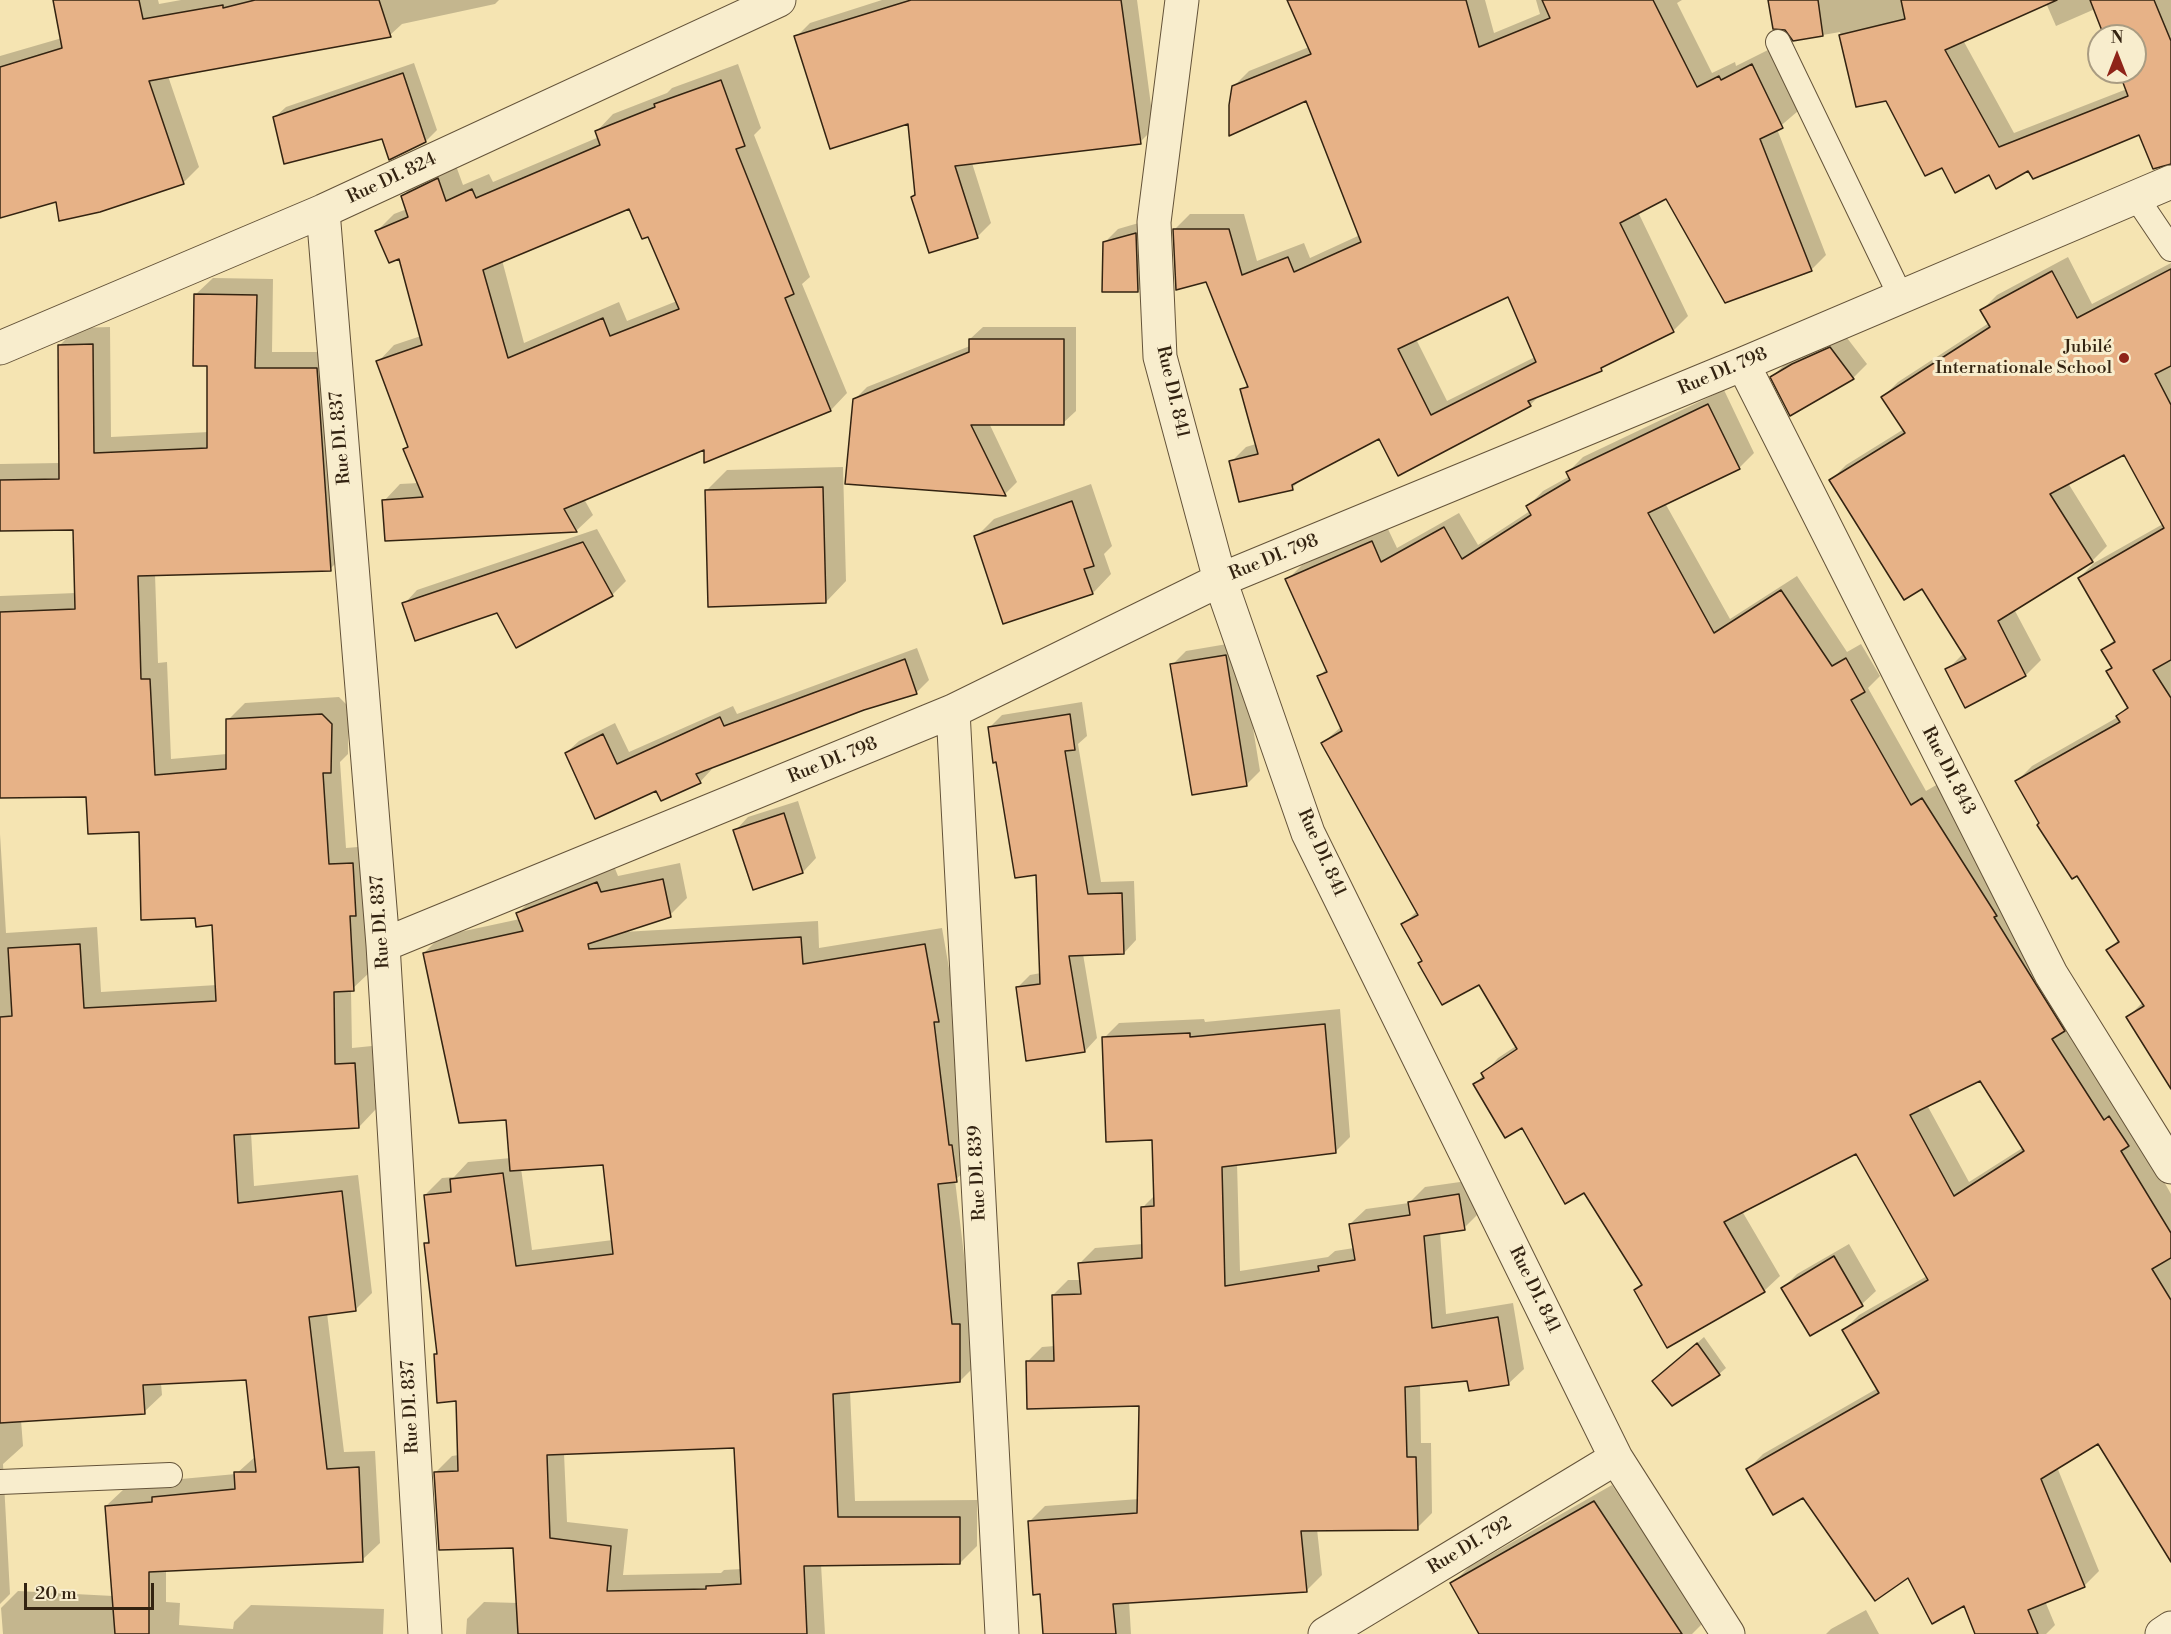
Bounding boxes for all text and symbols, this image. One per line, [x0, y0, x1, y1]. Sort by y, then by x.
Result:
north arrow [2087, 24, 2147, 84]
text: N [2111, 28, 2123, 48]
street label: Rue DI. 824 [344, 149, 440, 209]
place label: Jubilé Internationale School [1935, 337, 2112, 380]
street label: Rue DI. 841 [1151, 344, 1193, 440]
street label: Rue DI. 798 [1675, 344, 1771, 400]
marker: Jubilé Internationale School [2117, 351, 2131, 365]
street label: Rue DI. 837 [326, 390, 356, 486]
street label: Rue DI. 798 [1226, 530, 1322, 586]
street label: Rue DI. 843 [1917, 723, 1979, 819]
street label: Rue DI. 798 [785, 733, 881, 789]
street label: Rue DI. 841 [1292, 806, 1350, 900]
street label: Rue DI. 837 [367, 874, 395, 970]
street label: Rue DI. 839 [965, 1125, 991, 1221]
street label: Rue DI. 841 [1504, 1243, 1564, 1337]
street label: Rue DI. 837 [398, 1360, 424, 1454]
street label: Rue DI. 792 [1424, 1513, 1516, 1579]
scale bar [27, 1571, 158, 1609]
text: 20 m [35, 1582, 77, 1605]

